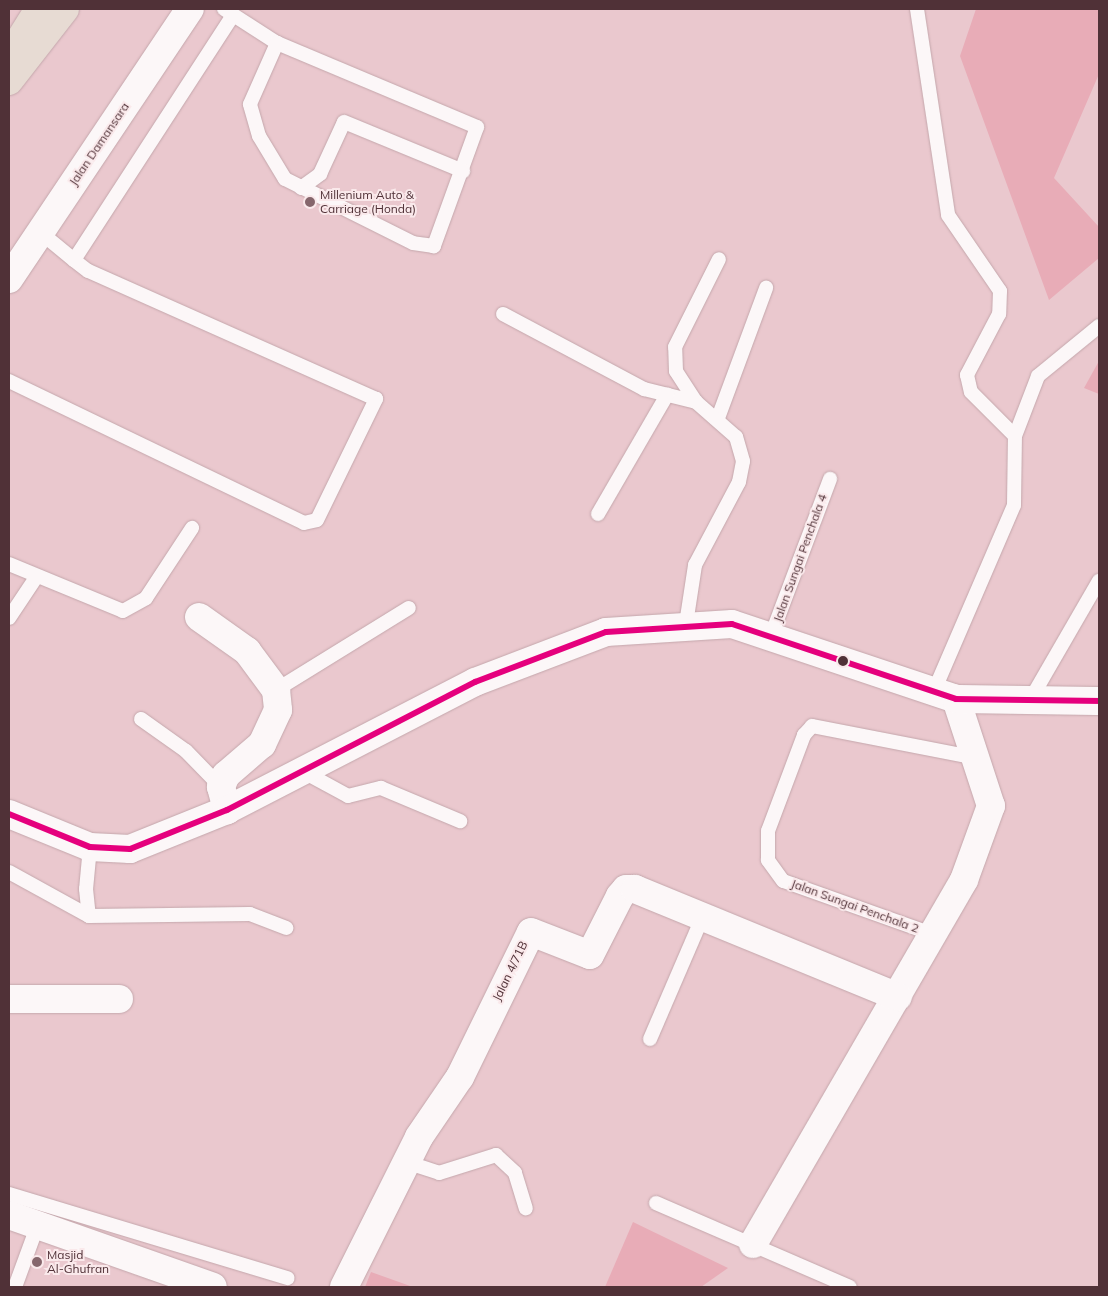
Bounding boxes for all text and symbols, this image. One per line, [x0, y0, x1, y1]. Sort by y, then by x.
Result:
street label: Jalan Damansara [66, 100, 132, 188]
place label: Millenium Auto & Carriage (Honda) [320, 188, 416, 216]
marker: Millenium Auto & Carriage (Honda) [304, 196, 316, 208]
street label: Jalan Sungai Penchala 4 [770, 492, 830, 624]
unlabelled marker [838, 656, 848, 666]
street label: Jalan Sungai Penchala 2 [789, 876, 921, 936]
street label: Jalan 4/71B [489, 939, 531, 1003]
place label: Masjid Al-Ghufran [47, 1248, 109, 1276]
marker: Masjid Al-Ghufran [31, 1256, 43, 1268]

